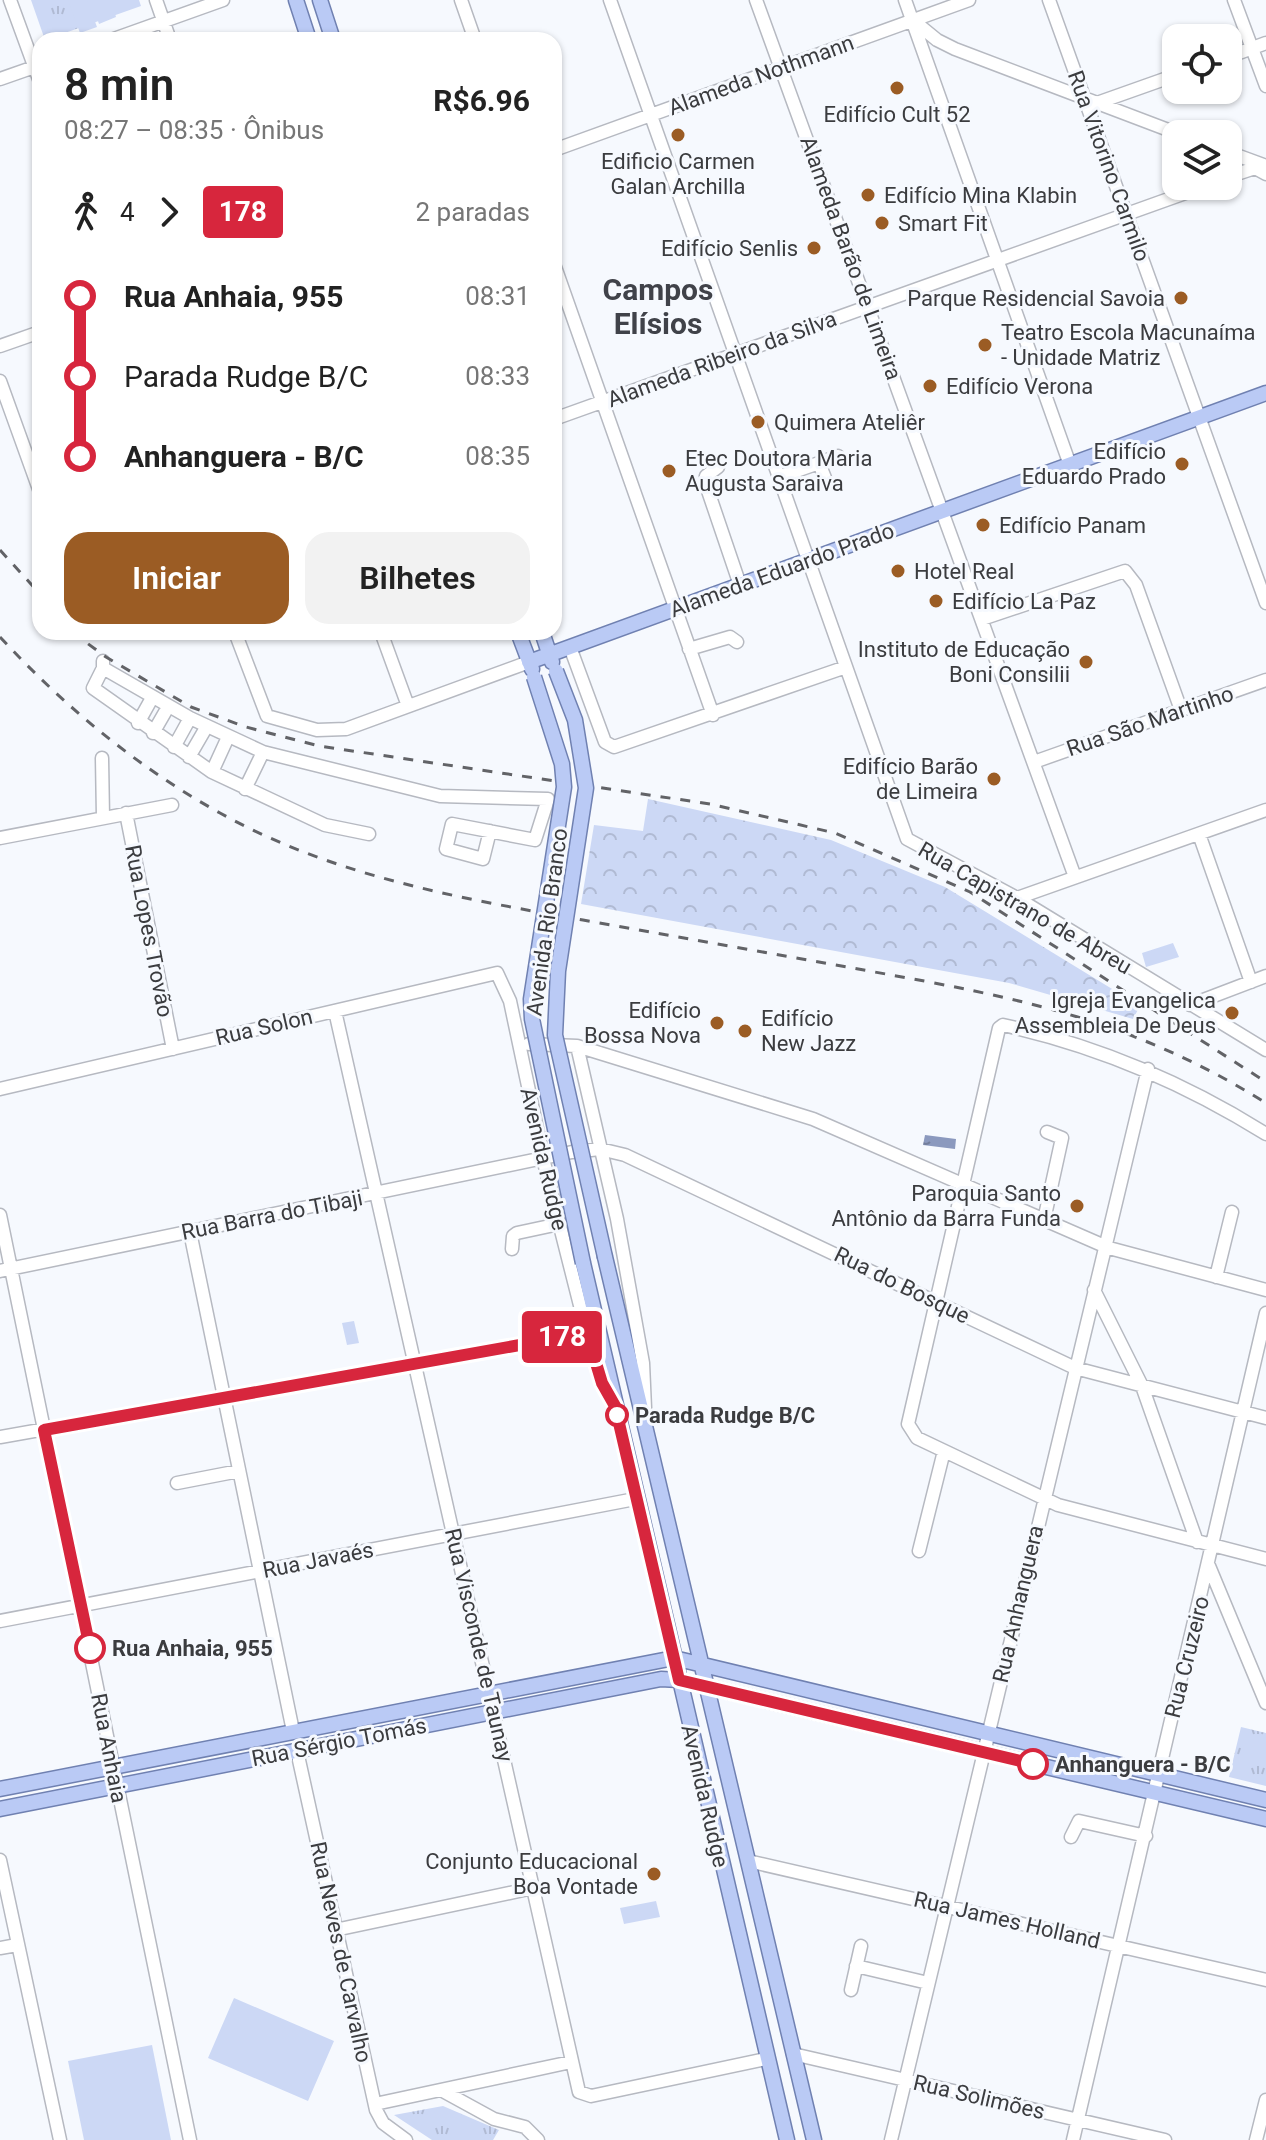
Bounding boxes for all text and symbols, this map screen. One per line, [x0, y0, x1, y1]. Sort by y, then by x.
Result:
map controls [1162, 24, 1242, 200]
button: locate [1162, 24, 1242, 104]
street label: Alameda Nothmann [665, 30, 857, 120]
text: 8 min [64, 59, 174, 111]
street label: Rua Vitorino Carmilo [1063, 67, 1155, 265]
marker: Edifício Cult 52 [888, 79, 906, 97]
text: R$6.96 [433, 83, 530, 118]
place label: Edifício Cult 52 [823, 102, 971, 127]
text: 08:27 – 08:35 · Ônibus [64, 115, 324, 145]
button: layers [1162, 120, 1242, 200]
marker: Edificio Carmen Galan Archilla [669, 126, 687, 144]
street label: Alameda Barão de Limeira [795, 133, 907, 383]
place label: Edificio Carmen Galan Archilla [601, 149, 755, 199]
place label: Edifício Mina Klabin [884, 183, 1077, 208]
marker: Edifício Mina Klabin [859, 186, 877, 204]
icon: walk [64, 190, 108, 234]
icon: forward [147, 190, 191, 234]
text: 178 [219, 195, 267, 228]
text: 4 [120, 197, 135, 227]
text: 2 paradas [416, 197, 530, 227]
place label: Smart Fit [898, 211, 988, 236]
marker: Smart Fit [873, 214, 891, 232]
place label: Edifício Senlis [661, 236, 798, 261]
marker: Edifício Senlis [805, 239, 823, 257]
district label: Campos Elísios [603, 272, 713, 341]
text: Rua Anhaia, 955 [124, 279, 343, 314]
text: 08:31 [465, 281, 530, 311]
place label: Parque Residencial Savoia [907, 286, 1165, 311]
marker: Parque Residencial Savoia [1172, 289, 1190, 307]
street label: Alameda Ribeiro da Silva [604, 306, 840, 412]
place label: Teatro Escola Macunaíma - Unidade Matriz [1001, 320, 1255, 370]
marker: Teatro Escola Macunaíma - Unidade Matriz [976, 336, 994, 354]
text: Parada Rudge B/C [124, 359, 368, 394]
text: 08:33 [465, 361, 530, 391]
place label: Edifício Verona [946, 374, 1093, 399]
marker: Edifício Verona [921, 377, 939, 395]
place label: Quimera Ateliêr [774, 410, 925, 435]
marker: Quimera Ateliêr [749, 413, 767, 431]
text: Anhanguera - B/C [124, 439, 364, 474]
place label: Edifício Eduardo Prado [1022, 439, 1166, 489]
text: 08:35 [465, 441, 530, 471]
place label: Etec Doutora Maria Augusta Saraiva [685, 446, 872, 496]
marker: Edifício Eduardo Prado [1173, 455, 1191, 473]
marker: Etec Doutora Maria Augusta Saraiva [660, 462, 678, 480]
place label: Edifício Panam [999, 513, 1146, 538]
marker: Edifício Panam [974, 516, 992, 534]
street label: Alameda Eduardo Prado [666, 518, 898, 622]
button: Iniciar [64, 532, 289, 624]
button: Bilhetes [305, 532, 530, 624]
place label: Hotel Real [914, 559, 1014, 584]
marker: Hotel Real [889, 562, 907, 580]
place label: Edifício La Paz [952, 589, 1096, 614]
marker: Edifício La Paz [927, 592, 945, 610]
place label: Instituto de Educação Boni Consilii [858, 637, 1070, 687]
marker: Instituto de Educação Boni Consilii [1077, 653, 1095, 671]
street label: Rua São Martinho [1063, 681, 1237, 761]
place label: Edifício Barão de Limeira [843, 754, 978, 804]
marker: Edifício Barão de Limeira [985, 770, 1003, 788]
street label: Avenida Rio Branco [521, 827, 573, 1017]
street label: Rua Capistrano de Abreu [914, 837, 1136, 979]
street label: Rua Lopes Trovão [120, 843, 178, 1019]
place label: Igreja Evangelica Assembleia De Deus [1015, 988, 1216, 1038]
place label: Edifício Bossa Nova [584, 998, 701, 1048]
street label: Rua Solon [213, 1004, 315, 1050]
marker: Igreja Evangelica Assembleia De Deus [1223, 1004, 1241, 1022]
place label: Edifício New Jazz [761, 1006, 856, 1056]
marker: Edifício Bossa Nova [708, 1014, 726, 1032]
marker: Edifício New Jazz [736, 1022, 754, 1040]
street label: Avenida Rudge [515, 1085, 573, 1233]
place label: Paroquia Santo Antônio da Barra Funda [831, 1181, 1061, 1231]
street label: Rua Barra do Tibaji [179, 1185, 365, 1245]
marker: Paroquia Santo Antônio da Barra Funda [1068, 1197, 1086, 1215]
street label: Rua do Bosque [830, 1241, 974, 1329]
line badge: 178 [516, 1311, 608, 1363]
text: 178 [538, 1320, 586, 1353]
place label: Parada Rudge B/C [635, 1403, 815, 1428]
marker: Parada Rudge B/C [606, 1404, 628, 1426]
street label: Rua Anhanguera [988, 1523, 1048, 1685]
street label: Rua Visconde de Taunay [440, 1526, 518, 1765]
street label: Rua Javaés [260, 1537, 376, 1583]
street label: Rua Cruzeiro [1160, 1594, 1214, 1720]
marker: Rua Anhaia, 955 [75, 1633, 105, 1663]
place label: Rua Anhaia, 955 [112, 1636, 273, 1661]
street label: Rua Anhaia [86, 1691, 132, 1805]
street label: Rua Sérgio Tomás [249, 1713, 429, 1771]
street label: Avenida Rudge [676, 1722, 734, 1870]
marker: Anhanguera - B/C [1018, 1749, 1048, 1779]
place label: Anhanguera - B/C [1055, 1752, 1231, 1777]
street label: Rua Neves de Carvalho [305, 1839, 377, 2065]
place label: Conjunto Educacional Boa Vontade [425, 1849, 638, 1899]
marker: Conjunto Educacional Boa Vontade [645, 1865, 663, 1883]
street label: Rua James Holland [911, 1886, 1103, 1954]
street label: Rua Solimões [911, 2070, 1047, 2124]

